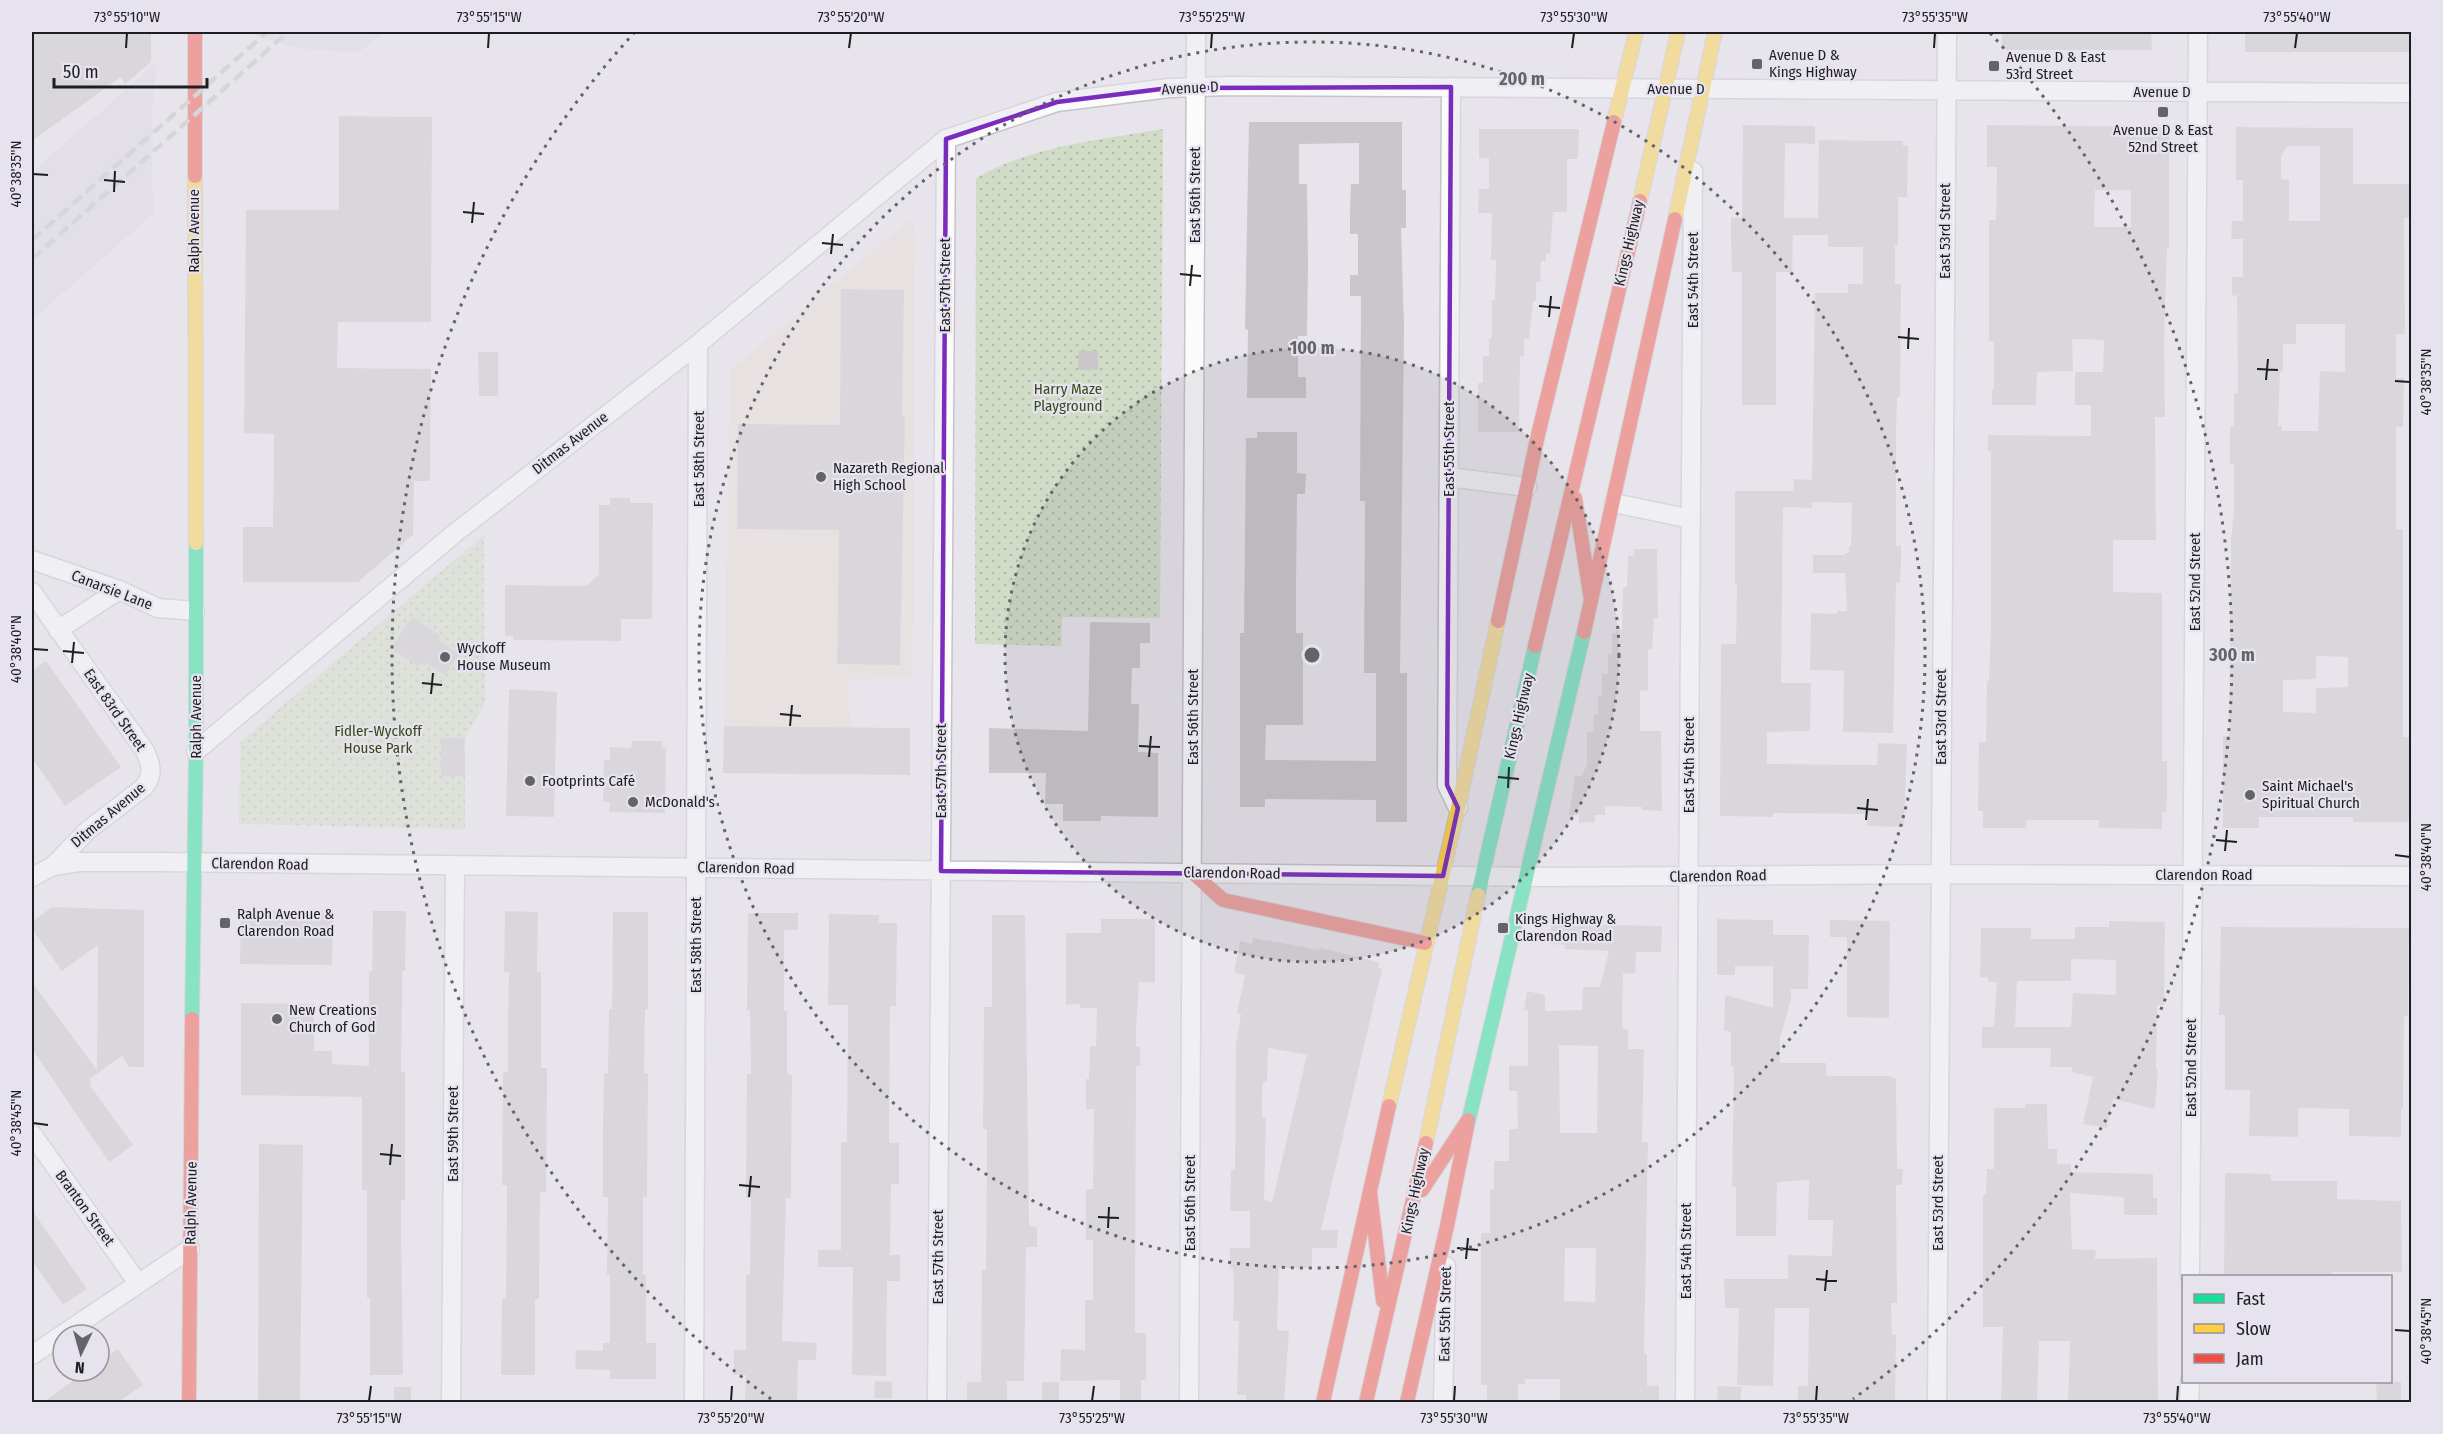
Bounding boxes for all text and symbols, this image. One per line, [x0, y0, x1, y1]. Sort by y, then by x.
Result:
text: 73°55'10"W [94, 8, 160, 26]
text: 73°55'15"W [456, 8, 522, 26]
text: 73°55'20"W [817, 8, 885, 26]
text: 73°55'25"W [1179, 8, 1245, 26]
text: 73°55'30"W [1540, 8, 1608, 26]
text: 73°55'35"W [1902, 8, 1968, 26]
text: 73°55'40"W [2263, 8, 2331, 26]
place label: Avenue D & Kings Highway [1769, 46, 1857, 81]
place label: Avenue D & East 53rd Street [2006, 48, 2106, 83]
scale bar [54, 51, 207, 89]
marker: Avenue D & Kings Highway [1750, 57, 1764, 71]
marker: Avenue D & East 53rd Street [1987, 59, 2001, 73]
text: 50 m [63, 61, 99, 83]
text: 200 m [1498, 68, 1545, 90]
street label: Avenue D [1161, 78, 1219, 98]
street label: Avenue D [1647, 80, 1705, 98]
street label: Avenue D [2133, 83, 2191, 101]
marker: Avenue D & East 52nd Street [2156, 105, 2170, 119]
place label: Avenue D & East 52nd Street [2113, 121, 2213, 156]
text: 40°38'35"N [7, 140, 25, 208]
street label: East 56th Street [1186, 147, 1204, 243]
street label: East 53rd Street [1936, 183, 1954, 279]
street label: Ralph Avenue [185, 189, 203, 273]
street label: Kings Highway [1610, 198, 1648, 288]
street label: East 54th Street [1684, 232, 1702, 328]
street label: East 57th Street [936, 238, 954, 332]
text: 100 m [1290, 337, 1334, 359]
text: 40°38'35"N [2417, 348, 2435, 416]
park label: Harry Maze Playground [1034, 380, 1102, 415]
street label: East 55th Street [1440, 401, 1458, 497]
street label: Ditmas Avenue [529, 408, 611, 478]
street label: East 58th Street [690, 411, 708, 507]
place label: Nazareth Regional High School [833, 459, 944, 494]
marker: Nazareth Regional High School [814, 470, 828, 484]
street label: East 52nd Street [2186, 533, 2204, 631]
street label: Canarsie Lane [69, 566, 155, 614]
text: 40°38'40"N [7, 615, 25, 683]
place label: Wyckoff House Museum [457, 639, 551, 674]
text: 300 m [2208, 644, 2255, 666]
centre of rings [1302, 645, 1322, 665]
marker: Wyckoff House Museum [438, 650, 452, 664]
street label: East 83rd Street [80, 665, 150, 755]
street label: East 56th Street [1184, 669, 1202, 765]
street label: East 53rd Street [1932, 669, 1950, 765]
street label: Kings Highway [1500, 671, 1538, 761]
street label: Ralph Avenue [187, 675, 205, 759]
street label: East 54th Street [1680, 717, 1698, 813]
park label: Fidler-Wyckoff House Park [334, 722, 423, 757]
street label: East 57th Street [932, 724, 950, 818]
place label: Footprints Café [542, 772, 635, 790]
marker: Footprints Café [523, 774, 537, 788]
place label: Saint Michael's Spiritual Church [2262, 777, 2360, 812]
street label: Ditmas Avenue [67, 779, 149, 851]
marker: Saint Michael's Spiritual Church [2243, 788, 2257, 802]
place label: McDonald's [645, 793, 715, 811]
marker: McDonald's [626, 795, 640, 809]
text: 40°38'40"N [2417, 823, 2435, 891]
street label: Clarendon Road [211, 854, 309, 874]
street label: Clarendon Road [697, 858, 795, 878]
street label: Clarendon Road [1183, 863, 1281, 883]
street label: Clarendon Road [1669, 866, 1767, 886]
street label: Clarendon Road [2155, 866, 2253, 884]
street label: East 58th Street [687, 897, 705, 993]
place label: Ralph Avenue & Clarendon Road [237, 905, 334, 940]
place label: Kings Highway & Clarendon Road [1515, 910, 1616, 945]
marker: Ralph Avenue & Clarendon Road [218, 916, 232, 930]
marker: Kings Highway & Clarendon Road [1496, 921, 1510, 935]
place label: New Creations Church of God [289, 1001, 377, 1036]
marker: New Creations Church of God [270, 1012, 284, 1026]
street label: East 52nd Street [2182, 1019, 2200, 1117]
street label: East 59th Street [444, 1086, 462, 1182]
text: 40°38'45"N [7, 1090, 25, 1156]
street label: Kings Highway [1397, 1146, 1433, 1236]
street label: East 56th Street [1181, 1155, 1199, 1251]
street label: East 53rd Street [1929, 1155, 1947, 1251]
street label: Ralph Avenue [181, 1161, 201, 1245]
street label: Branton Street [52, 1167, 119, 1249]
street label: East 54th Street [1677, 1203, 1695, 1299]
street label: East 57th Street [929, 1210, 947, 1304]
street label: East 55th Street [1435, 1266, 1455, 1362]
legend [2182, 1275, 2392, 1383]
text: Fast [2236, 1288, 2265, 1310]
text: 40°38'45"N [2417, 1298, 2435, 1364]
text: Slow [2236, 1318, 2271, 1340]
north arrow [51, 1323, 111, 1383]
text: Jam [2236, 1348, 2264, 1370]
text: N [74, 1358, 85, 1377]
text: 73°55'15"W [336, 1409, 402, 1427]
text: 73°55'20"W [697, 1409, 765, 1427]
text: 73°55'25"W [1059, 1409, 1125, 1427]
text: 73°55'30"W [1420, 1409, 1488, 1427]
text: 73°55'35"W [1783, 1409, 1849, 1427]
text: 73°55'40"W [2143, 1409, 2211, 1427]

